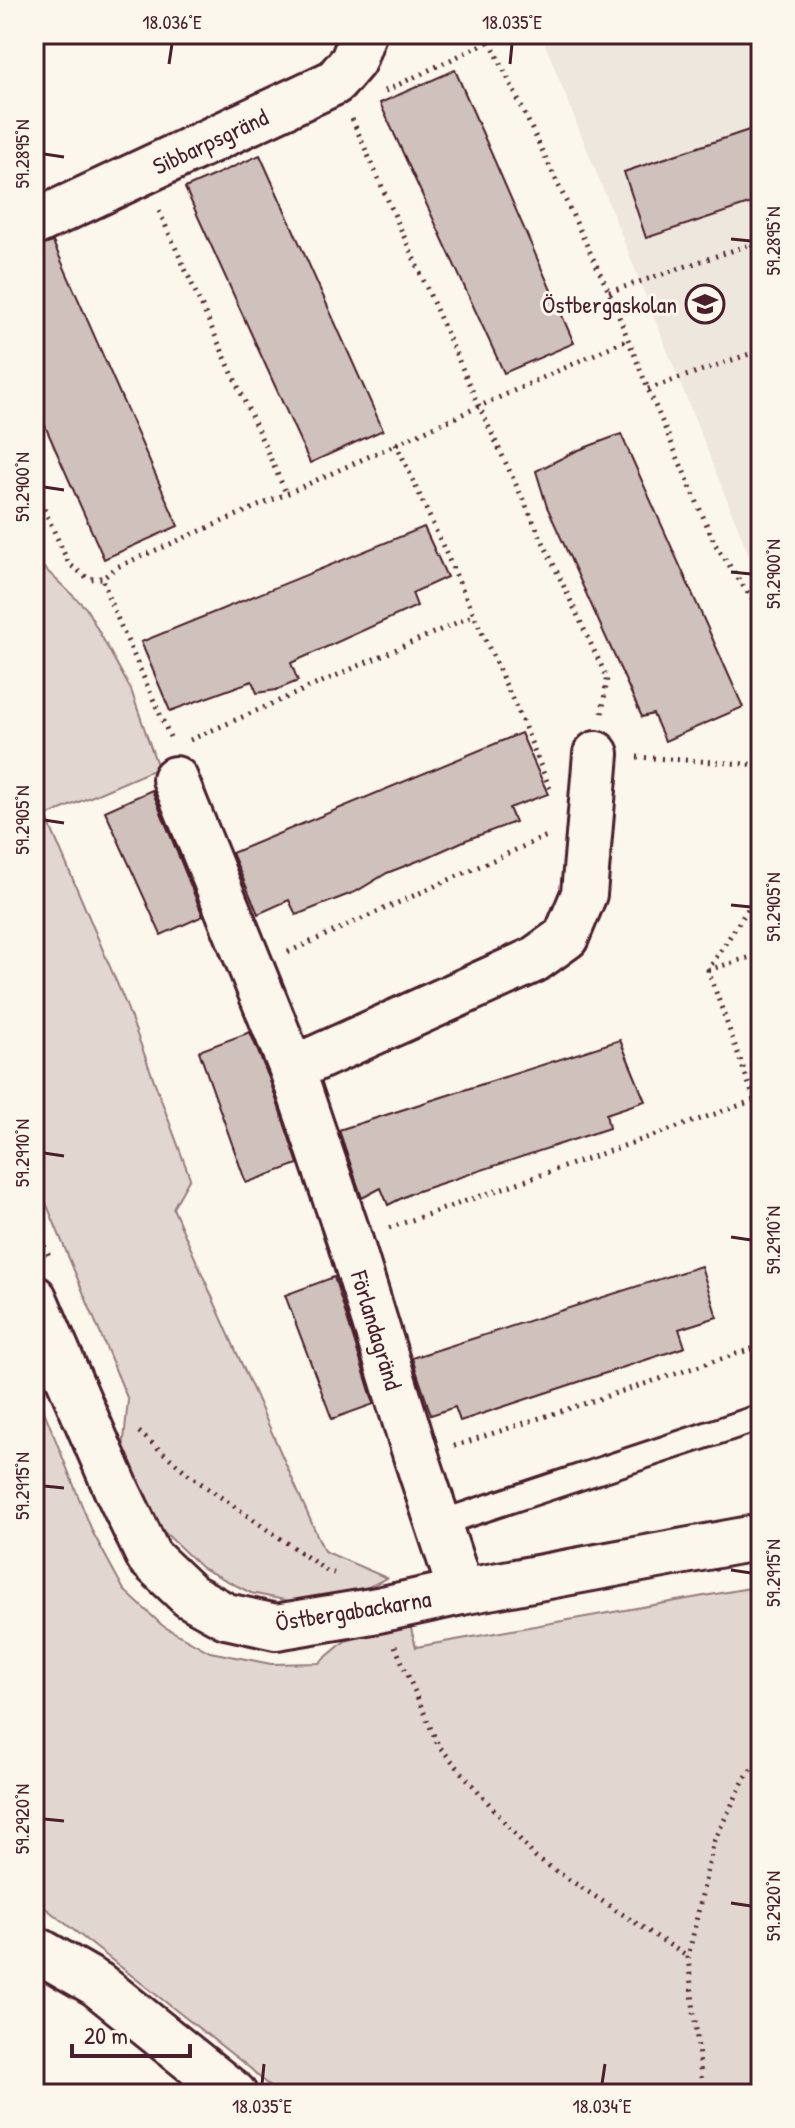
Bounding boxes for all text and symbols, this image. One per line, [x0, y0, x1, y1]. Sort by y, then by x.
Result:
text: 18.036°E [142, 8, 202, 35]
text: 18.035°E [482, 8, 542, 35]
street label: Sibbarpsgränd [147, 100, 273, 182]
text: 59.2895°N [8, 119, 35, 189]
text: 59.2895°N [759, 206, 786, 276]
school or university icon: Östbergaskolan [684, 283, 726, 325]
place label: Östbergaskolan [542, 288, 677, 320]
text: 59.2900°N [8, 452, 35, 522]
text: 59.2900°N [759, 539, 786, 609]
text: 59.2905°N [8, 785, 35, 855]
text: 59.2905°N [759, 872, 786, 942]
text: 59.2910°N [8, 1119, 35, 1187]
text: 59.2910°N [759, 1206, 786, 1274]
street label: Förlandagränd [343, 1266, 410, 1393]
text: 59.2915°N [8, 1452, 35, 1520]
text: 59.2915°N [759, 1539, 786, 1607]
street label: Östbergabackarna [273, 1582, 433, 1638]
text: 59.2920°N [8, 1784, 35, 1854]
text: 59.2920°N [759, 1871, 786, 1941]
scale bar [72, 2008, 190, 2058]
text: 20 m [84, 2019, 128, 2051]
text: 18.035°E [232, 2092, 292, 2119]
text: 18.034°E [572, 2092, 632, 2119]

